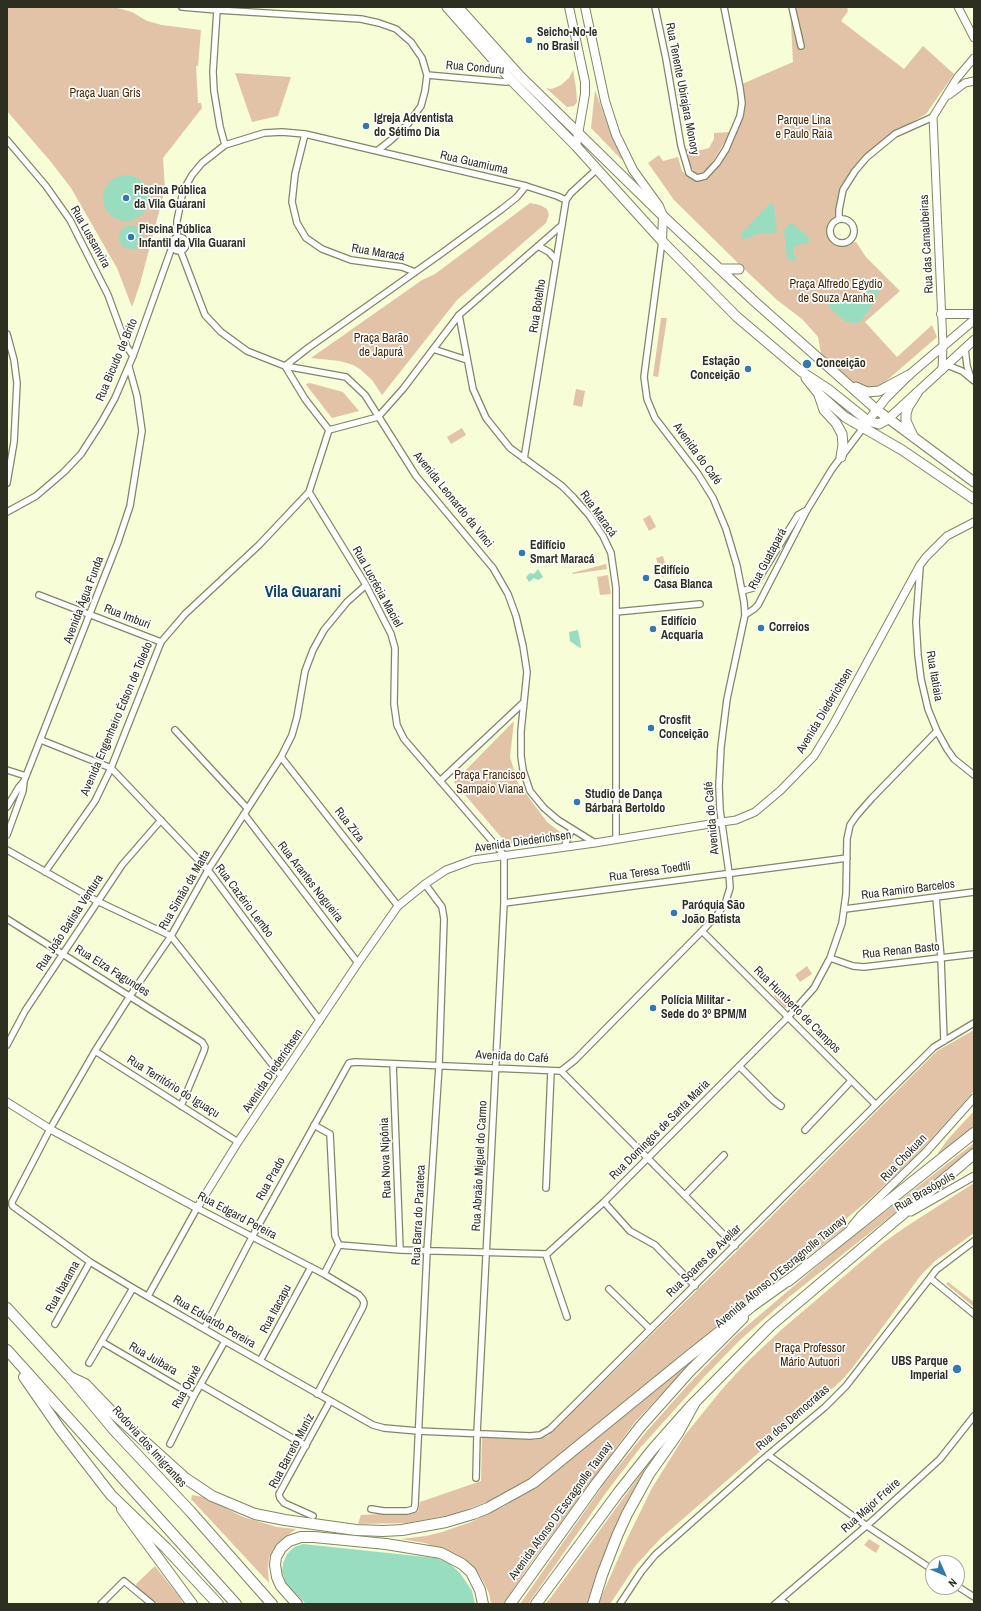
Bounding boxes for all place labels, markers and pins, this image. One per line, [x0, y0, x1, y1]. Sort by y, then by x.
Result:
place label: Seicho-No-Ie no Brasil [537, 26, 597, 54]
marker: Seicho-No-Ie no Brasil [524, 35, 534, 45]
place label: Igreja Adventista do Sétimo Dia [374, 112, 453, 140]
marker: Igreja Adventista do Sétimo Dia [361, 121, 371, 131]
place label: Piscina Pública da Vila Guarani [134, 184, 206, 212]
marker: Piscina Pública da Vila Guarani [121, 193, 131, 203]
place label: Piscina Pública Infantil da Vila Guarani [139, 223, 245, 251]
marker: Piscina Pública Infantil da Vila Guarani [126, 232, 136, 242]
place label: Estação Conceição [690, 355, 740, 383]
place label: Conceição [816, 357, 866, 371]
marker: Conceição [801, 358, 813, 370]
marker: Estação Conceição [743, 364, 753, 374]
place label: Edifício Smart Maracá [530, 539, 595, 567]
marker: Edifício Smart Maracá [517, 548, 527, 558]
place label: Edifício Casa Blanca [654, 564, 713, 592]
marker: Edifício Casa Blanca [641, 573, 651, 583]
place label: Edifício Acquaria [661, 615, 703, 643]
place label: Correios [769, 621, 809, 635]
marker: Correios [756, 623, 766, 633]
marker: Edifício Acquaria [648, 624, 658, 634]
place label: Crosfit Conceição [659, 714, 709, 742]
marker: Crosfit Conceição [646, 723, 656, 733]
place label: Studio de Dança Bárbara Bertoldo [585, 788, 665, 816]
marker: Studio de Dança Bárbara Bertoldo [572, 797, 582, 807]
place label: Paróquia São João Batista [682, 899, 745, 927]
marker: Paróquia São João Batista [669, 908, 679, 918]
place label: Polícia Militar - Sede do 3º BPM/M [661, 994, 747, 1022]
marker: Polícia Militar - Sede do 3º BPM/M [648, 1003, 658, 1013]
place label: UBS Parque Imperial [891, 1355, 948, 1383]
marker: UBS Parque Imperial [951, 1363, 963, 1375]

